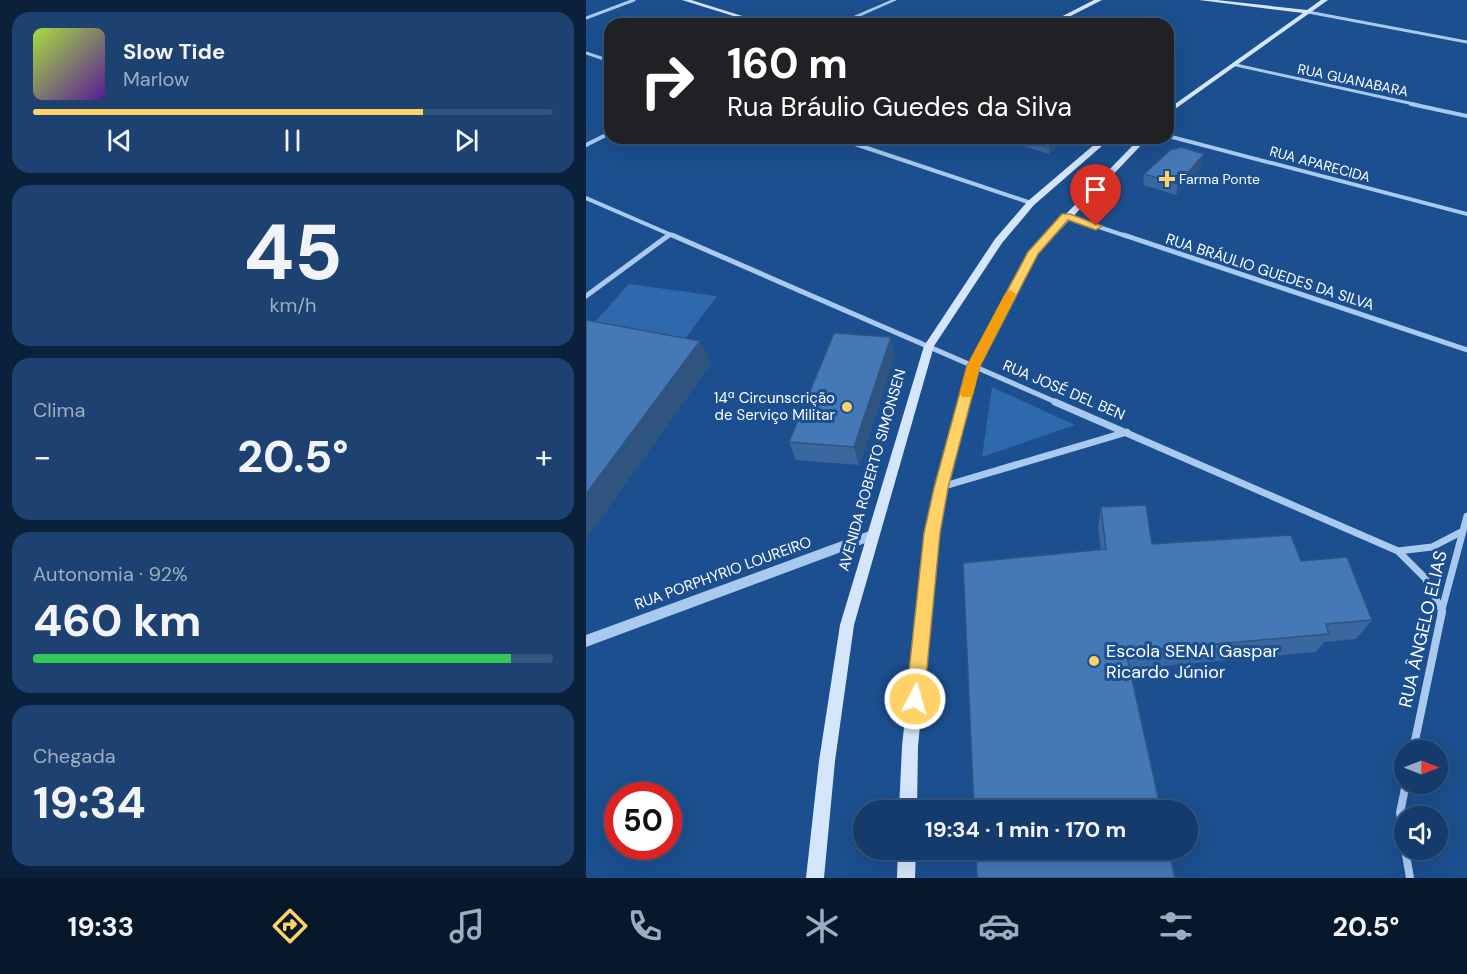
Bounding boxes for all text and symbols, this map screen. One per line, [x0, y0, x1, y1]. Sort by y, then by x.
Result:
text: 160 m [727, 36, 848, 91]
text: Slow Tide [123, 37, 225, 66]
icon: right [628, 42, 706, 120]
street label: RUA GUANABARA [1296, 59, 1410, 101]
text: Marlow [123, 66, 189, 92]
text: Rua Bráulio Guedes da Silva [727, 89, 1072, 124]
icon: previous [103, 124, 136, 157]
icon: pause [276, 124, 309, 157]
icon: next [450, 124, 483, 157]
street label: RUA APARECIDA [1268, 142, 1372, 186]
pin [1070, 164, 1121, 226]
place label: Farma Ponte [1179, 170, 1260, 188]
marker: Farma Ponte [1160, 172, 1174, 186]
icon: arrive [1079, 173, 1112, 206]
text: 45 [243, 202, 343, 303]
street label: RUA BRÁULIO GUEDES DA SILVA [1163, 229, 1377, 315]
text: km/h [269, 292, 317, 318]
street label: RUA JOSÉ DEL BEN [1000, 355, 1128, 425]
street label: AVENIDA ROBERTO SIMONSEN [834, 367, 910, 573]
place label: 14ª Circunscrição de Serviço Militar [714, 388, 835, 425]
text: Clima [33, 397, 85, 423]
marker: 14ª Circunscrição de Serviço Militar [840, 400, 854, 414]
text: 20.5° [237, 427, 349, 486]
text: − [33, 435, 51, 478]
text: + [535, 435, 553, 478]
street label: RUA PORPHYRIO LOUREIRO [632, 532, 814, 614]
street label: RUA ÂNGELO ELIAS [1393, 548, 1453, 710]
text: Autonomia · 92% [33, 561, 188, 587]
text: 460 km [33, 591, 201, 650]
place label: Escola SENAI Gaspar Ricardo Júnior [1106, 639, 1279, 684]
marker: Escola SENAI Gaspar Ricardo Júnior [1087, 654, 1101, 668]
position arrow [883, 667, 947, 731]
north arrow [1394, 740, 1448, 794]
map controls [1394, 740, 1448, 860]
text: Chegada [33, 743, 116, 769]
text: 19:34 [33, 773, 146, 832]
speed limit sign: 50 [604, 782, 682, 860]
button: sound [1394, 806, 1448, 860]
text: 19:34 · 1 min · 170 m [925, 815, 1126, 844]
icon: directions [269, 905, 311, 947]
icon: music [446, 905, 488, 947]
icon: phone [624, 905, 666, 947]
icon: climate [801, 905, 843, 947]
icon: car [978, 905, 1020, 947]
icon: filters [1155, 905, 1197, 947]
text: 19:33 [68, 909, 134, 944]
text: 20.5° [1333, 909, 1399, 944]

